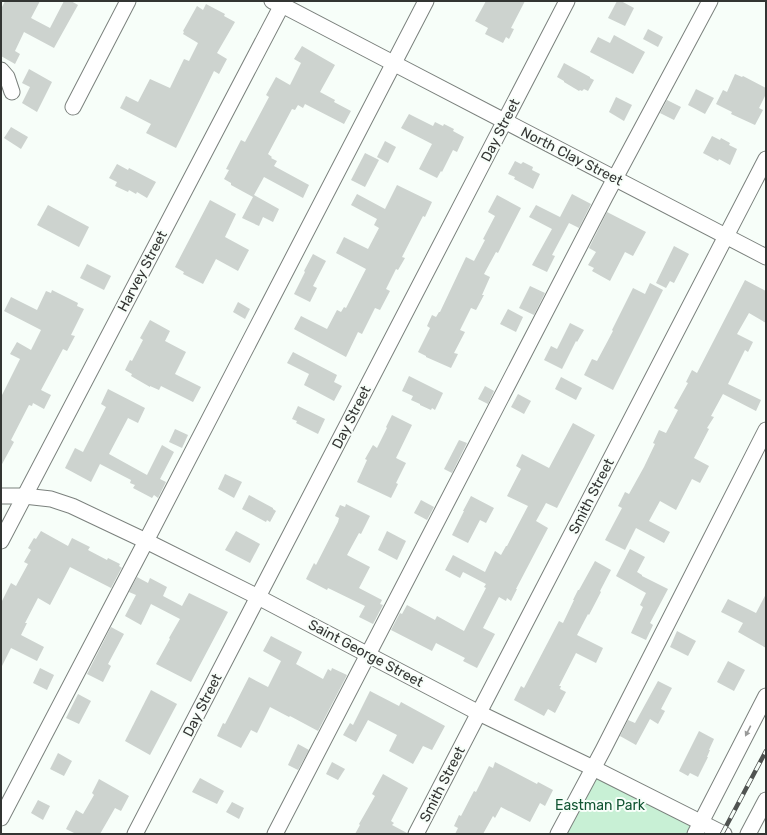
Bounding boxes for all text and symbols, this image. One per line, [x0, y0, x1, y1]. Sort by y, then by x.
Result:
street label: Day Street [477, 95, 524, 165]
street label: North Clay Street [518, 123, 626, 190]
street label: Harvey Street [114, 227, 171, 315]
street label: Day Street [328, 382, 375, 452]
street label: Smith Street [565, 455, 618, 537]
street label: Saint George Street [305, 616, 427, 691]
street label: Day Street [179, 670, 226, 740]
one-way arrow [745, 725, 751, 736]
street label: Smith Street [416, 743, 469, 825]
park label: Eastman Park [555, 797, 646, 814]

